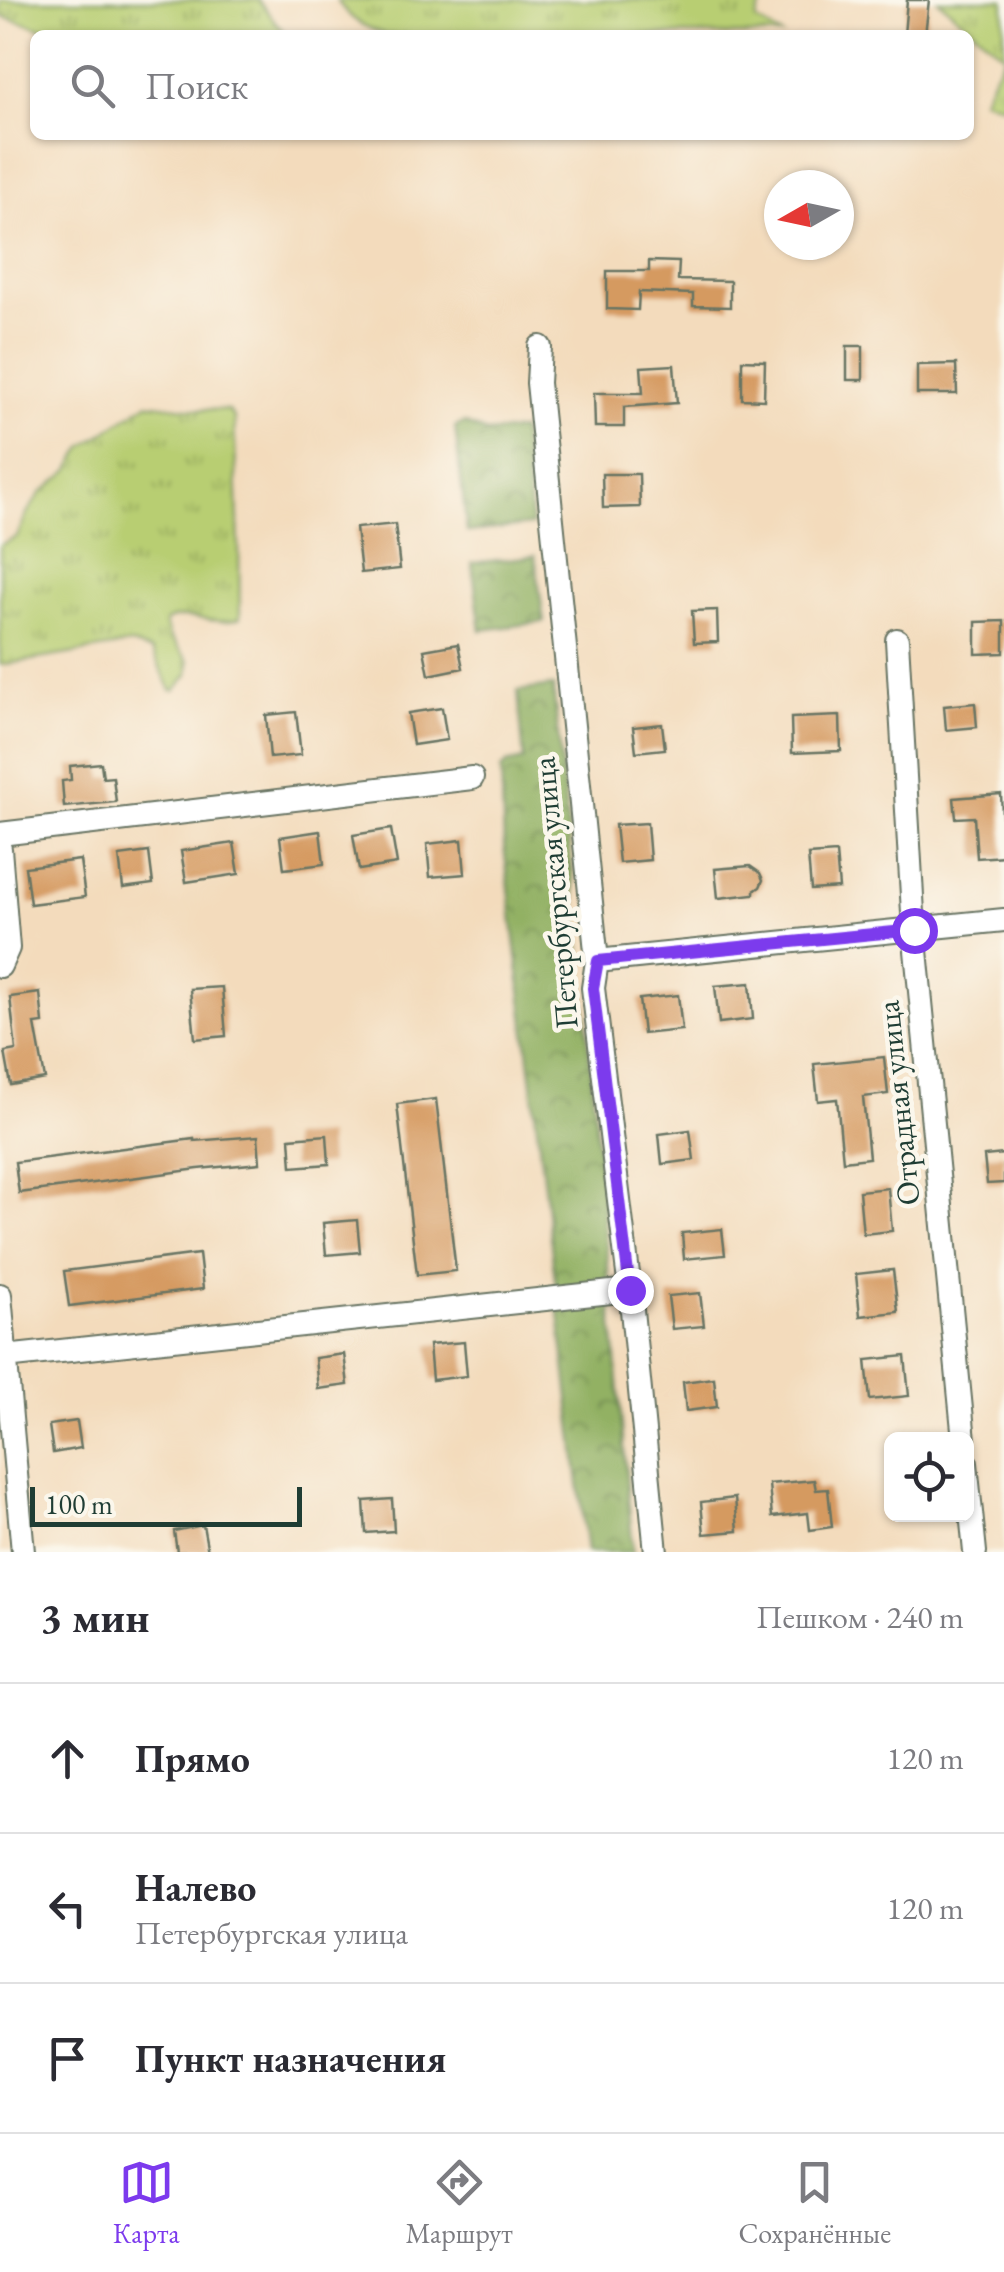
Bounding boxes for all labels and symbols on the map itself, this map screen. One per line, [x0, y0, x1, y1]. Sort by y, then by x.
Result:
north arrow [764, 170, 854, 260]
street label: Петербургская улица [522, 755, 588, 1031]
route start [892, 908, 938, 954]
street label: Отрадная улица [866, 998, 930, 1207]
route end [608, 1268, 654, 1314]
scale bar [30, 1482, 302, 1526]

